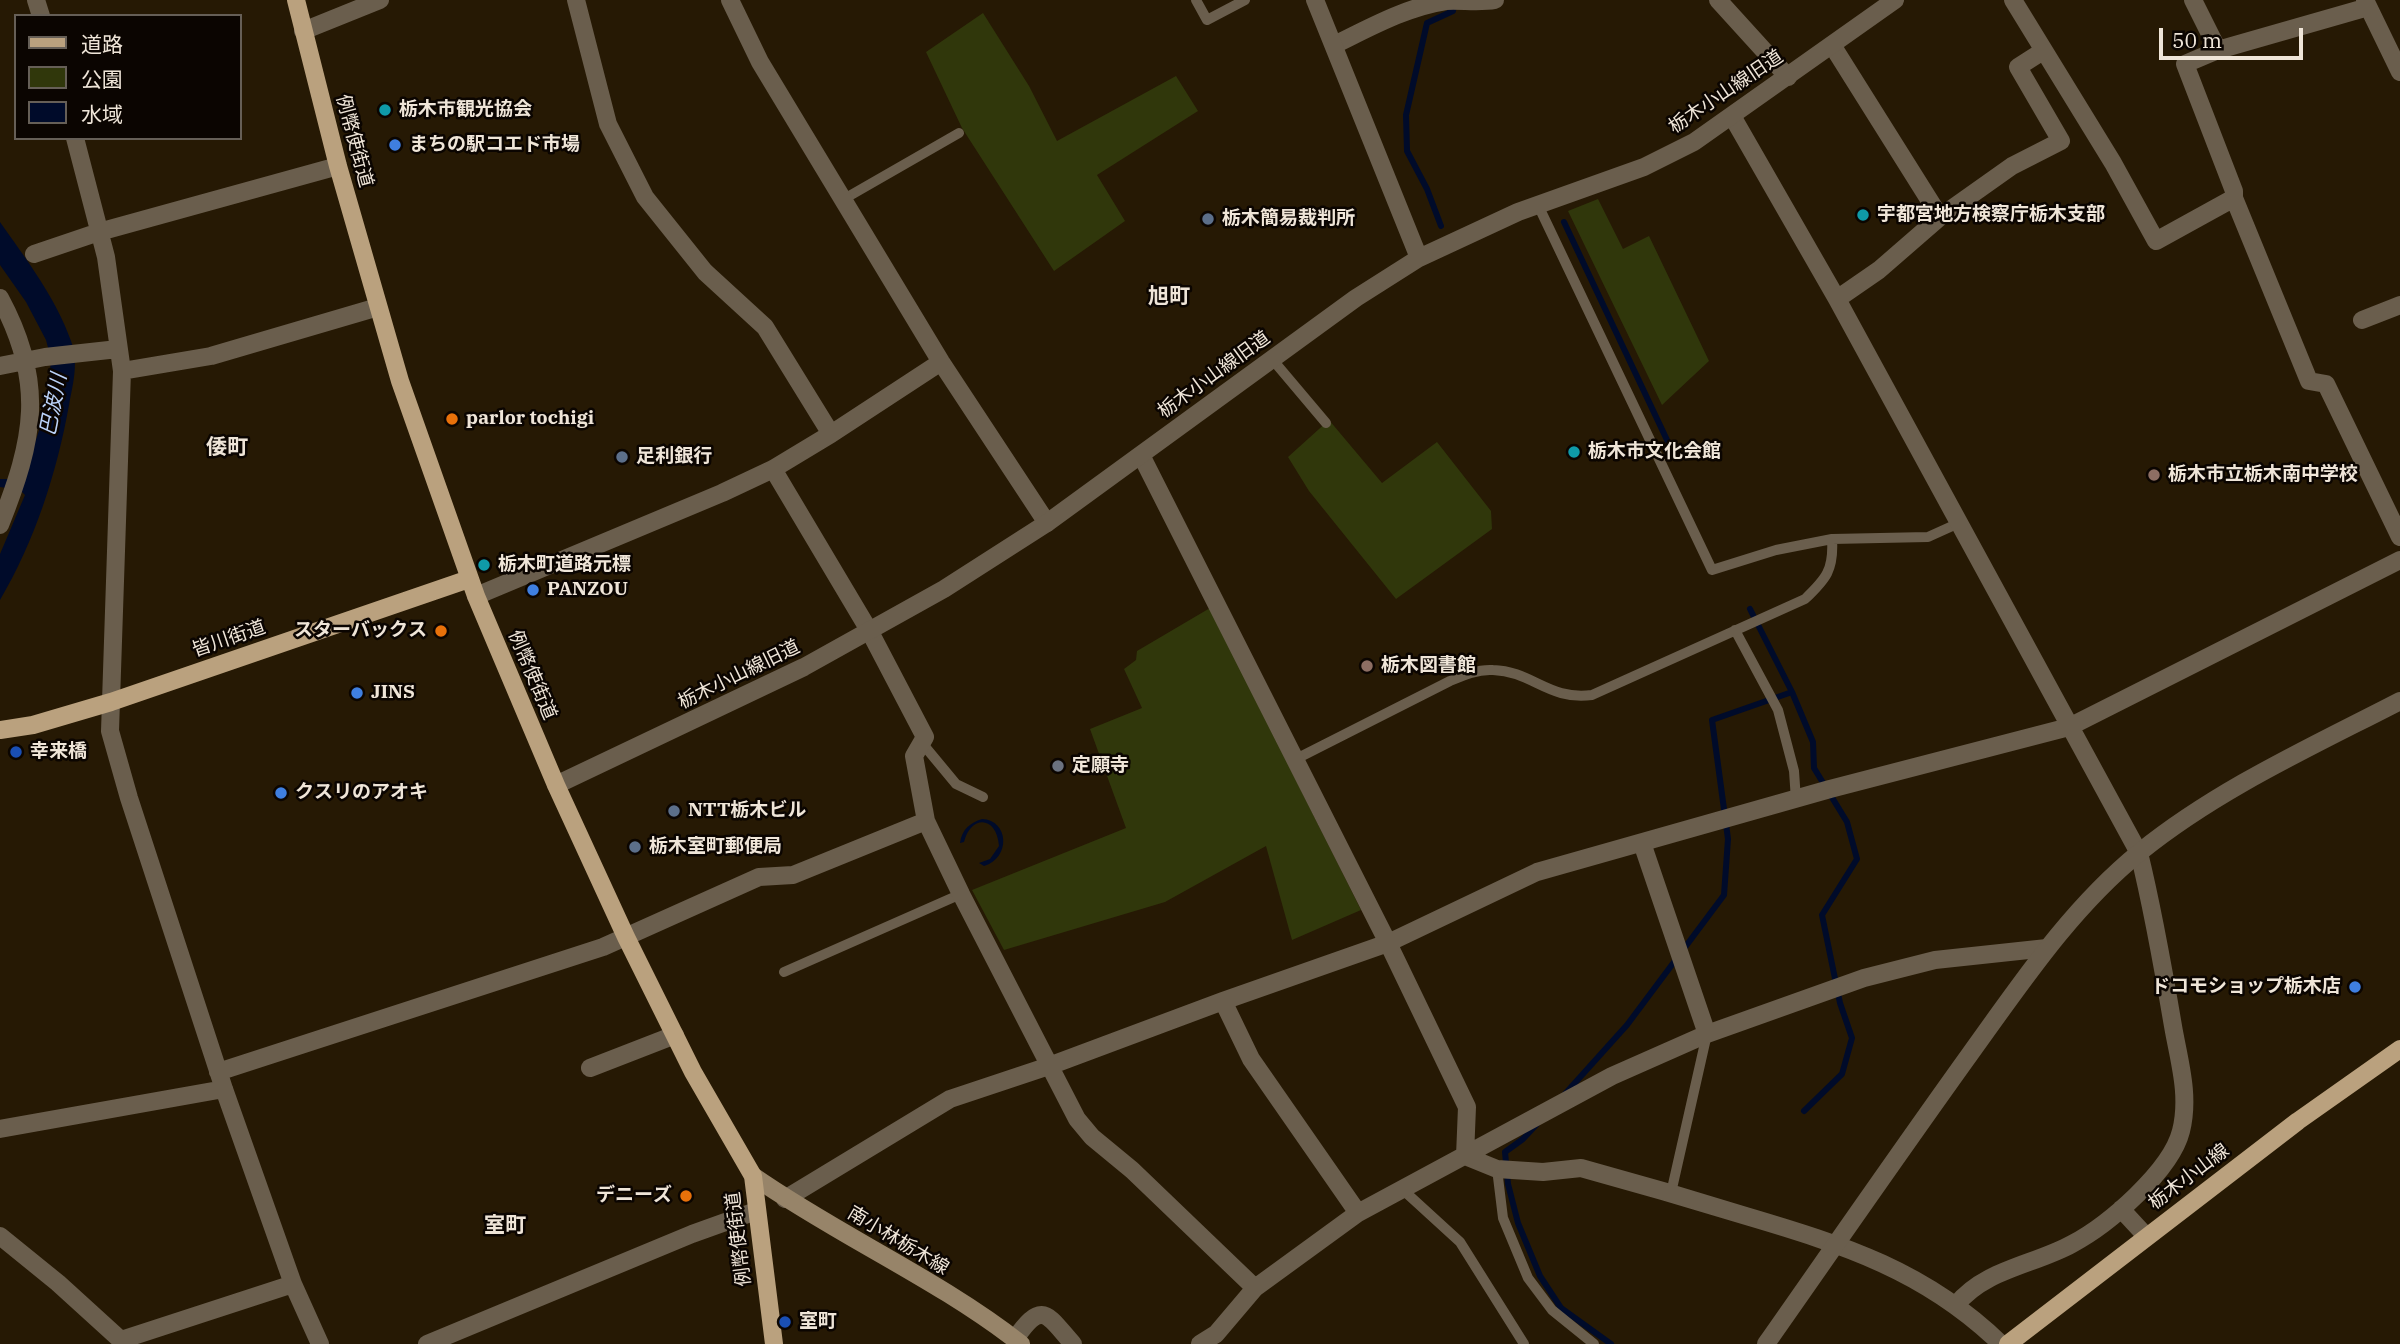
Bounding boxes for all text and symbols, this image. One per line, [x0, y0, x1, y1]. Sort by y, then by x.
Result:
legend [14, 14, 242, 140]
scale bar [2162, 14, 2306, 58]
text: 50 m [2172, 26, 2222, 54]
text: 道路 [81, 30, 123, 58]
street label: 栃木小山線旧道 [1664, 45, 1788, 139]
text: 公園 [81, 65, 123, 93]
street label: 例幣使街道 [331, 92, 377, 190]
place label: 栃木市観光協会 [399, 99, 532, 121]
text: 水域 [81, 100, 123, 128]
marker: 栃木市観光協会 [377, 102, 393, 118]
place label: まちの駅コエド市場 [409, 134, 580, 156]
marker: まちの駅コエド市場 [387, 137, 403, 153]
place label: 宇都宮地方検察庁栃木支部 [1877, 204, 2105, 226]
marker: 宇都宮地方検察庁栃木支部 [1855, 207, 1871, 223]
place label: 栃木簡易裁判所 [1222, 208, 1355, 230]
marker: 栃木簡易裁判所 [1200, 211, 1216, 227]
district label: 旭町 [1148, 284, 1190, 310]
street label: 栃木小山線旧道 [1153, 327, 1275, 423]
water label: 巴波川 [36, 372, 72, 438]
place label: parlor tochigi [466, 408, 594, 430]
marker: parlor tochigi [444, 411, 460, 427]
district label: 倭町 [206, 435, 248, 461]
place label: 栃木市文化会館 [1588, 441, 1721, 463]
marker: 栃木市文化会館 [1566, 444, 1582, 460]
place label: 足利銀行 [636, 446, 712, 468]
marker: 足利銀行 [614, 449, 630, 465]
place label: 栃木市立栃木南中学校 [2168, 464, 2358, 486]
marker: 栃木市立栃木南中学校 [2146, 467, 2162, 483]
place label: 栃木町道路元標 [498, 554, 631, 576]
marker: 栃木町道路元標 [476, 557, 492, 573]
place label: PANZOU [547, 579, 628, 601]
marker: PANZOU [525, 582, 541, 598]
street label: 皆川街道 [189, 616, 269, 662]
place label: スターバックス [294, 620, 427, 642]
marker: スターバックス [433, 623, 449, 639]
street label: 例幣使街道 [503, 627, 561, 723]
street label: 栃木小山線旧道 [674, 636, 804, 714]
place label: 栃木図書館 [1381, 655, 1476, 677]
marker: 栃木図書館 [1359, 658, 1375, 674]
place label: JINS [371, 682, 415, 704]
marker: JINS [349, 685, 365, 701]
place label: 幸来橋 [30, 741, 87, 763]
marker: 幸来橋 [8, 744, 24, 760]
place label: 定願寺 [1072, 755, 1129, 777]
marker: 定願寺 [1050, 758, 1066, 774]
place label: クスリのアオキ [295, 782, 428, 804]
marker: クスリのアオキ [273, 785, 289, 801]
place label: NTT栃木ビル [688, 800, 806, 822]
marker: NTT栃木ビル [666, 803, 682, 819]
place label: 栃木室町郵便局 [649, 836, 782, 858]
marker: 栃木室町郵便局 [627, 839, 643, 855]
place label: ドコモショップ栃木店 [2151, 976, 2341, 998]
marker: ドコモショップ栃木店 [2347, 979, 2363, 995]
street label: 栃木小山線 [2144, 1139, 2234, 1215]
place label: デニーズ [596, 1185, 672, 1207]
marker: デニーズ [678, 1188, 694, 1204]
street label: 例幣使街道 [722, 1190, 756, 1288]
street label: 南小林栃木線 [843, 1202, 953, 1280]
district label: 室町 [484, 1213, 526, 1239]
place label: 室町 [799, 1311, 837, 1333]
marker: 室町 [777, 1314, 793, 1330]

